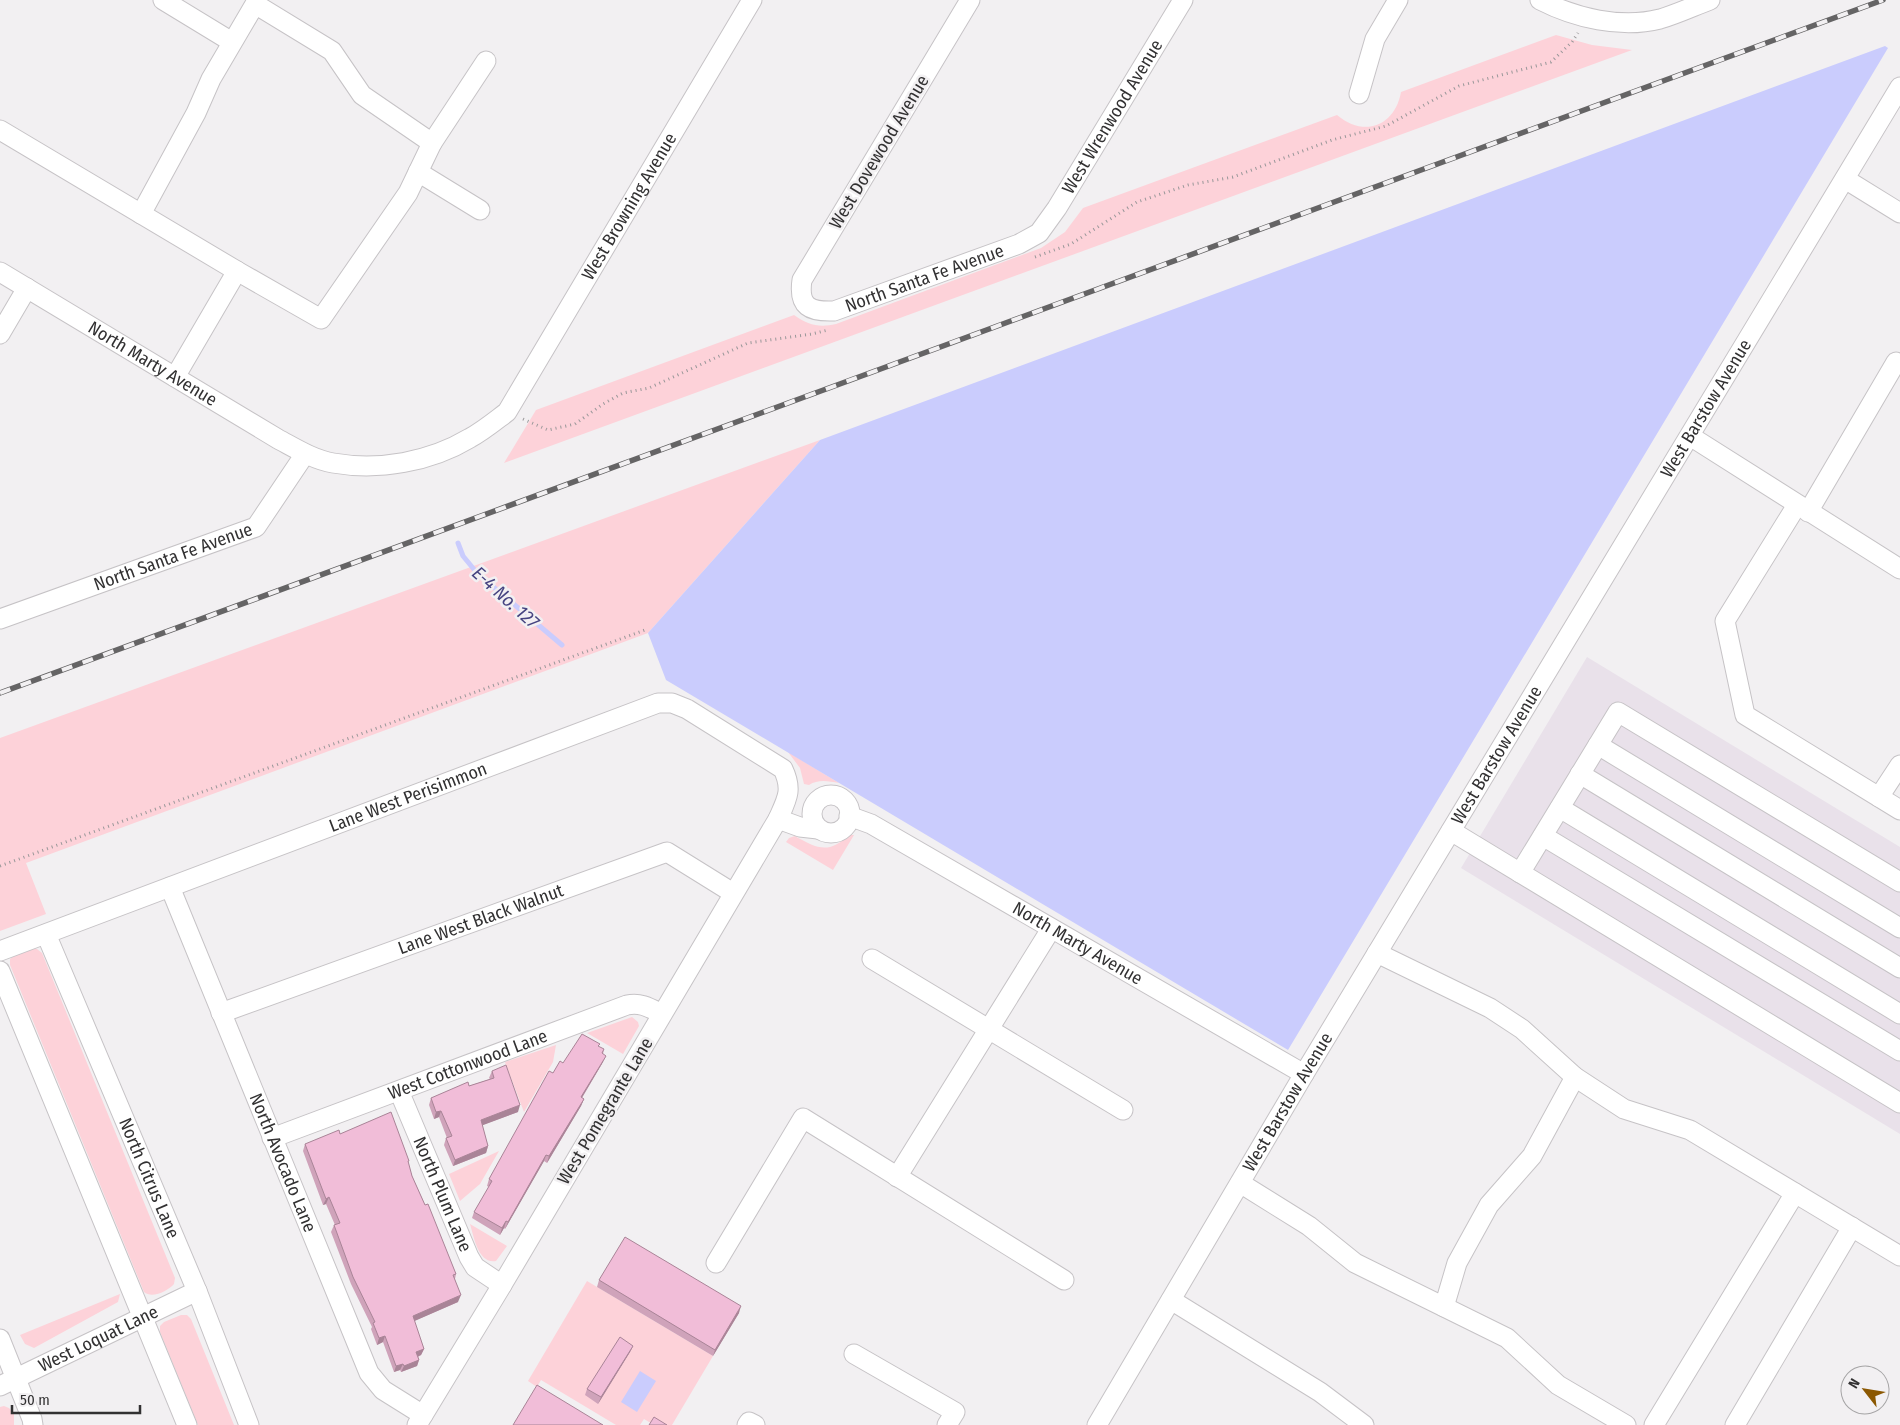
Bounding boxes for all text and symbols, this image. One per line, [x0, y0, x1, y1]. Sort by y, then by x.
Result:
street label: West Wrenwood Avenue [1057, 35, 1168, 198]
street label: West Dovewood Avenue [824, 71, 934, 233]
street label: West Browning Avenue [577, 129, 681, 284]
street label: North Santa Fe Avenue [842, 239, 1007, 317]
street label: North Marty Avenue [84, 317, 221, 411]
street label: West Barstow Avenue [1656, 335, 1756, 482]
street label: North Santa Fe Avenue [91, 518, 256, 595]
water label: E-4 No. 127 [467, 561, 545, 634]
street label: West Barstow Avenue [1446, 682, 1547, 828]
street label: Lane West Perisimmon [326, 758, 490, 837]
street label: Lane West Black Walnut [395, 879, 566, 959]
street label: North Marty Avenue [1009, 897, 1147, 990]
street label: West Cottonwood Lane [385, 1025, 551, 1105]
street label: West Barstow Avenue [1238, 1029, 1337, 1176]
street label: West Pomegrante Lane [552, 1034, 658, 1188]
street label: North Avocado Lane [245, 1090, 321, 1236]
street label: North Citrus Lane [114, 1115, 184, 1242]
street label: North Plum Lane [409, 1133, 477, 1255]
street label: West Loquat Lane [35, 1300, 162, 1377]
north arrow [1840, 1365, 1890, 1415]
text: N [1845, 1376, 1864, 1392]
scale bar [12, 1382, 140, 1414]
text: 50 m [20, 1391, 50, 1409]

